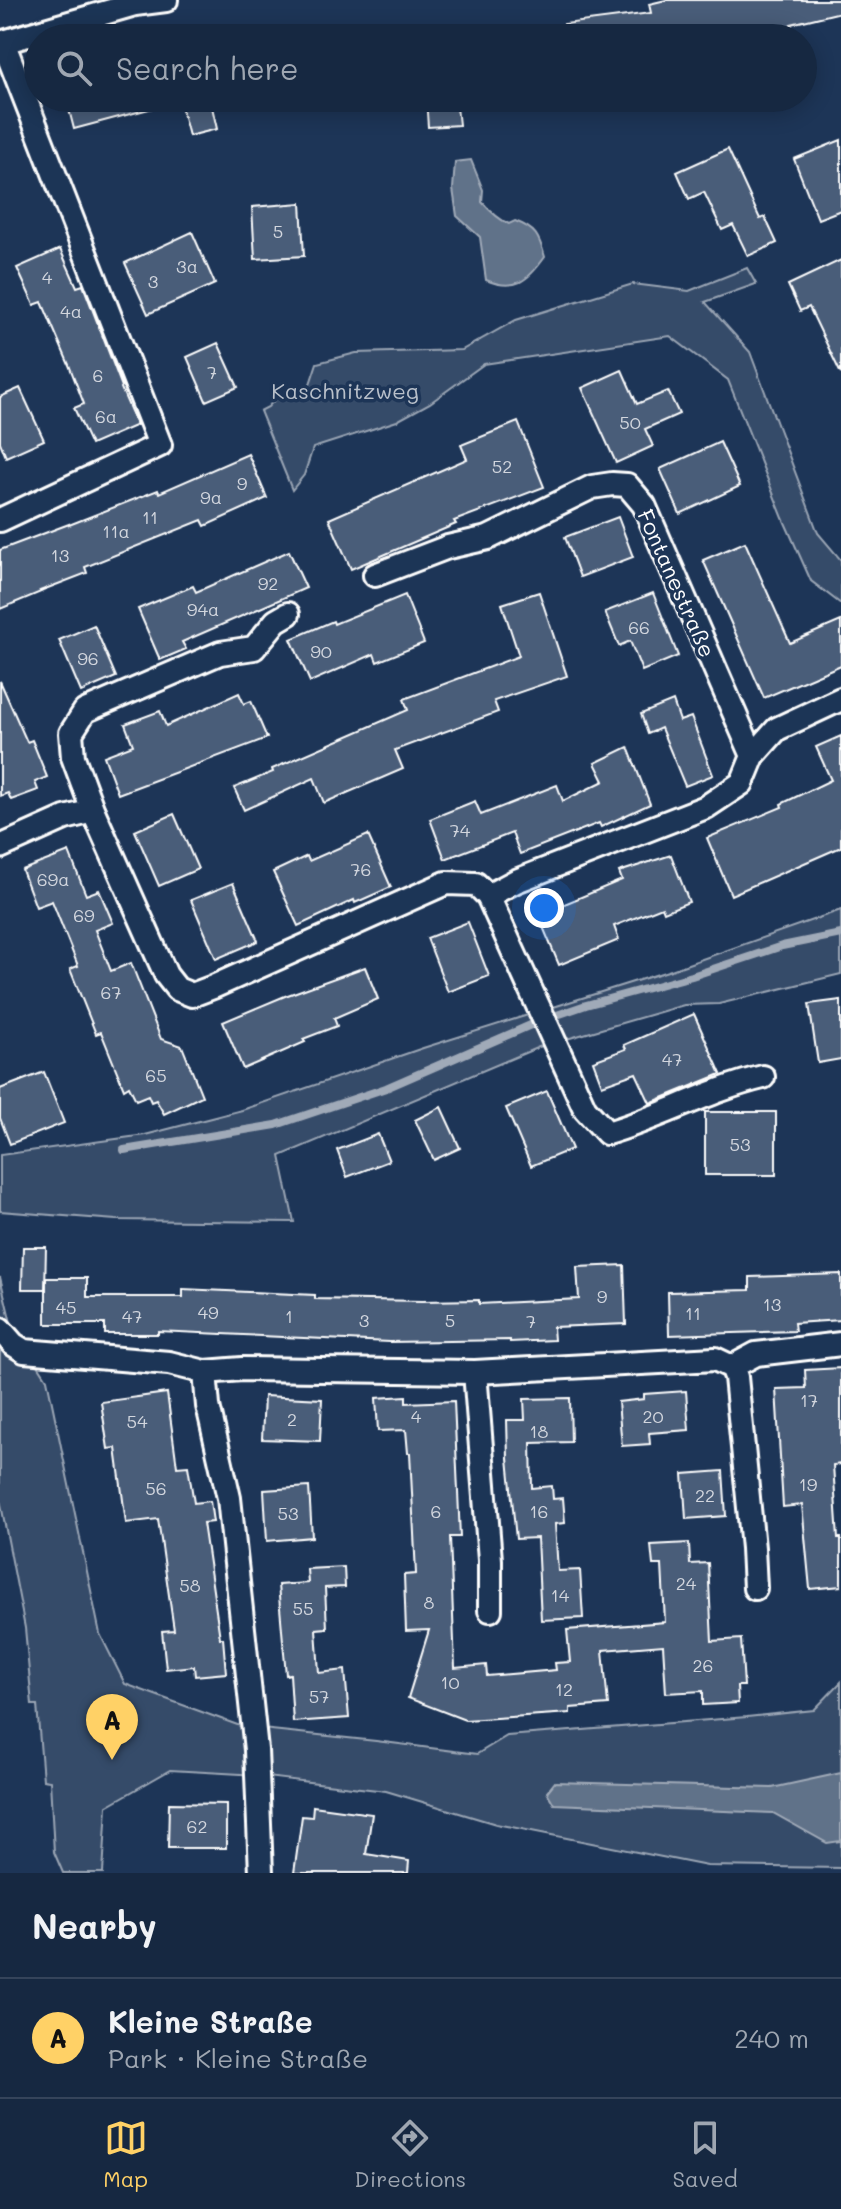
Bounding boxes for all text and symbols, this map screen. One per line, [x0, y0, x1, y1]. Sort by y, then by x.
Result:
search box [24, 24, 817, 112]
icon: search [52, 46, 96, 90]
text: Search here [116, 48, 299, 88]
house number: 5 [273, 219, 283, 243]
house number: 3a [176, 254, 198, 278]
house number: 4 [42, 265, 53, 289]
house number: 3 [148, 269, 158, 293]
house number: 4a [60, 299, 82, 323]
house number: 7 [207, 360, 217, 384]
house number: 6 [93, 363, 103, 387]
park label: Kaschnitzweg [271, 376, 419, 405]
house number: 6a [95, 404, 117, 428]
house number: 50 [619, 410, 641, 434]
house number: 52 [492, 454, 512, 478]
house number: 9 [237, 471, 248, 495]
house number: 9a [200, 485, 222, 509]
street label: Fontanestraße [631, 504, 723, 662]
house number: 11 [142, 505, 158, 529]
house number: 11a [102, 519, 130, 543]
house number: 13 [51, 543, 69, 567]
house number: 92 [258, 571, 278, 595]
house number: 94a [187, 597, 219, 621]
house number: 66 [628, 615, 650, 639]
house number: 90 [310, 639, 332, 663]
house number: 96 [77, 646, 99, 670]
house number: 74 [450, 818, 471, 842]
house number: 76 [351, 857, 371, 881]
house number: 69a [37, 867, 69, 891]
your location [524, 888, 564, 928]
house number: 69 [73, 903, 95, 927]
house number: 67 [101, 980, 121, 1004]
house number: 47 [662, 1047, 682, 1071]
house number: 65 [145, 1063, 167, 1087]
house number: 53 [729, 1132, 751, 1156]
house number: 9 [597, 1284, 608, 1308]
house number: 13 [763, 1292, 781, 1316]
house number: 45 [55, 1295, 77, 1319]
house number: 49 [197, 1300, 219, 1324]
house number: 11 [685, 1301, 701, 1325]
house number: 47 [122, 1304, 142, 1328]
house number: 1 [285, 1304, 293, 1328]
house number: 3 [359, 1308, 369, 1332]
house number: 5 [445, 1308, 455, 1332]
house number: 7 [526, 1309, 536, 1333]
house number: 17 [800, 1388, 818, 1412]
house number: 4 [411, 1404, 422, 1428]
house number: 20 [642, 1404, 664, 1428]
house number: 2 [287, 1407, 297, 1431]
house number: 54 [126, 1409, 148, 1433]
house number: 18 [530, 1419, 549, 1443]
house number: 19 [799, 1472, 818, 1496]
house number: 56 [145, 1476, 167, 1500]
house number: 22 [695, 1483, 715, 1507]
house number: 6 [431, 1499, 441, 1523]
house number: 16 [530, 1499, 548, 1523]
house number: 53 [277, 1501, 299, 1525]
house number: 24 [676, 1571, 697, 1595]
house number: 58 [179, 1573, 201, 1597]
house number: 14 [551, 1583, 570, 1607]
house number: 8 [424, 1590, 435, 1614]
house number: 55 [293, 1596, 314, 1620]
house number: 26 [693, 1653, 713, 1677]
house number: 10 [440, 1670, 460, 1694]
house number: 12 [555, 1677, 573, 1701]
house number: 57 [309, 1684, 329, 1708]
pin: A [86, 1694, 138, 1760]
house number: 62 [187, 1814, 207, 1838]
text: Nearby [32, 1903, 157, 1948]
text: Kleine Straße [108, 2001, 313, 2041]
text: A [49, 2021, 67, 2055]
text: 240 m [734, 2021, 809, 2055]
text: Park · Kleine Straße [108, 2041, 368, 2075]
tab: Map [103, 2116, 148, 2193]
tab: Directions [354, 2116, 466, 2193]
tab: Saved [673, 2116, 738, 2193]

